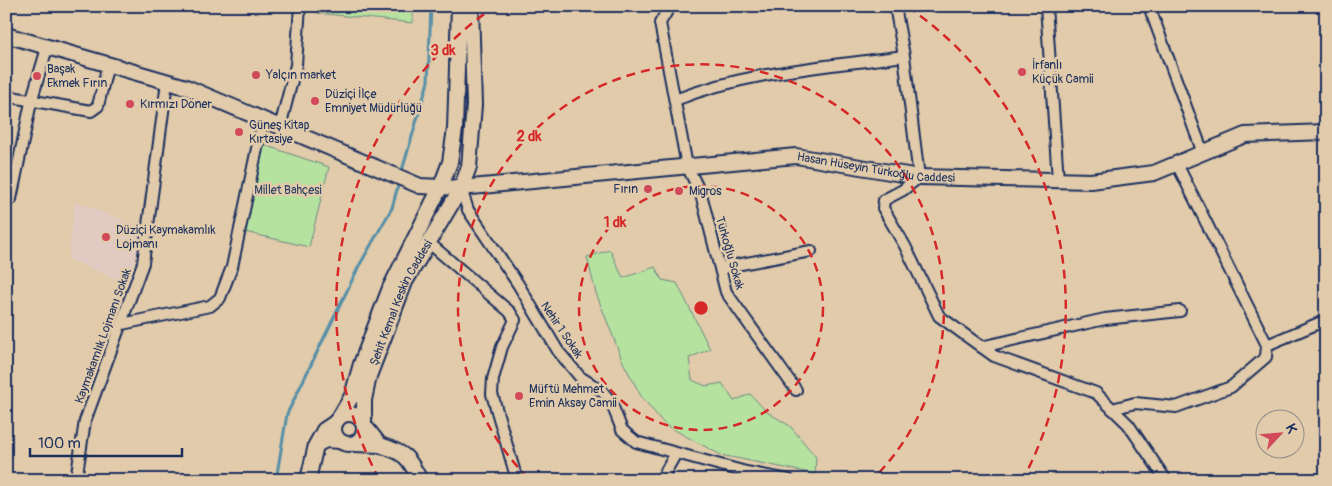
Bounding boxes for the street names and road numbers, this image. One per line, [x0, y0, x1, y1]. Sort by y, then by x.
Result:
street label: Hasan Hüseyin Türkoğlu Caddesi [796, 149, 955, 186]
street label: Türkoğlu Sokak [712, 215, 747, 291]
street label: Şehit Kemal Keskin Caddesi [367, 238, 436, 368]
street label: Kaymakamlık Lojmanı Sokak [72, 267, 135, 406]
street label: Nehir 1 Sokak [537, 299, 586, 361]

